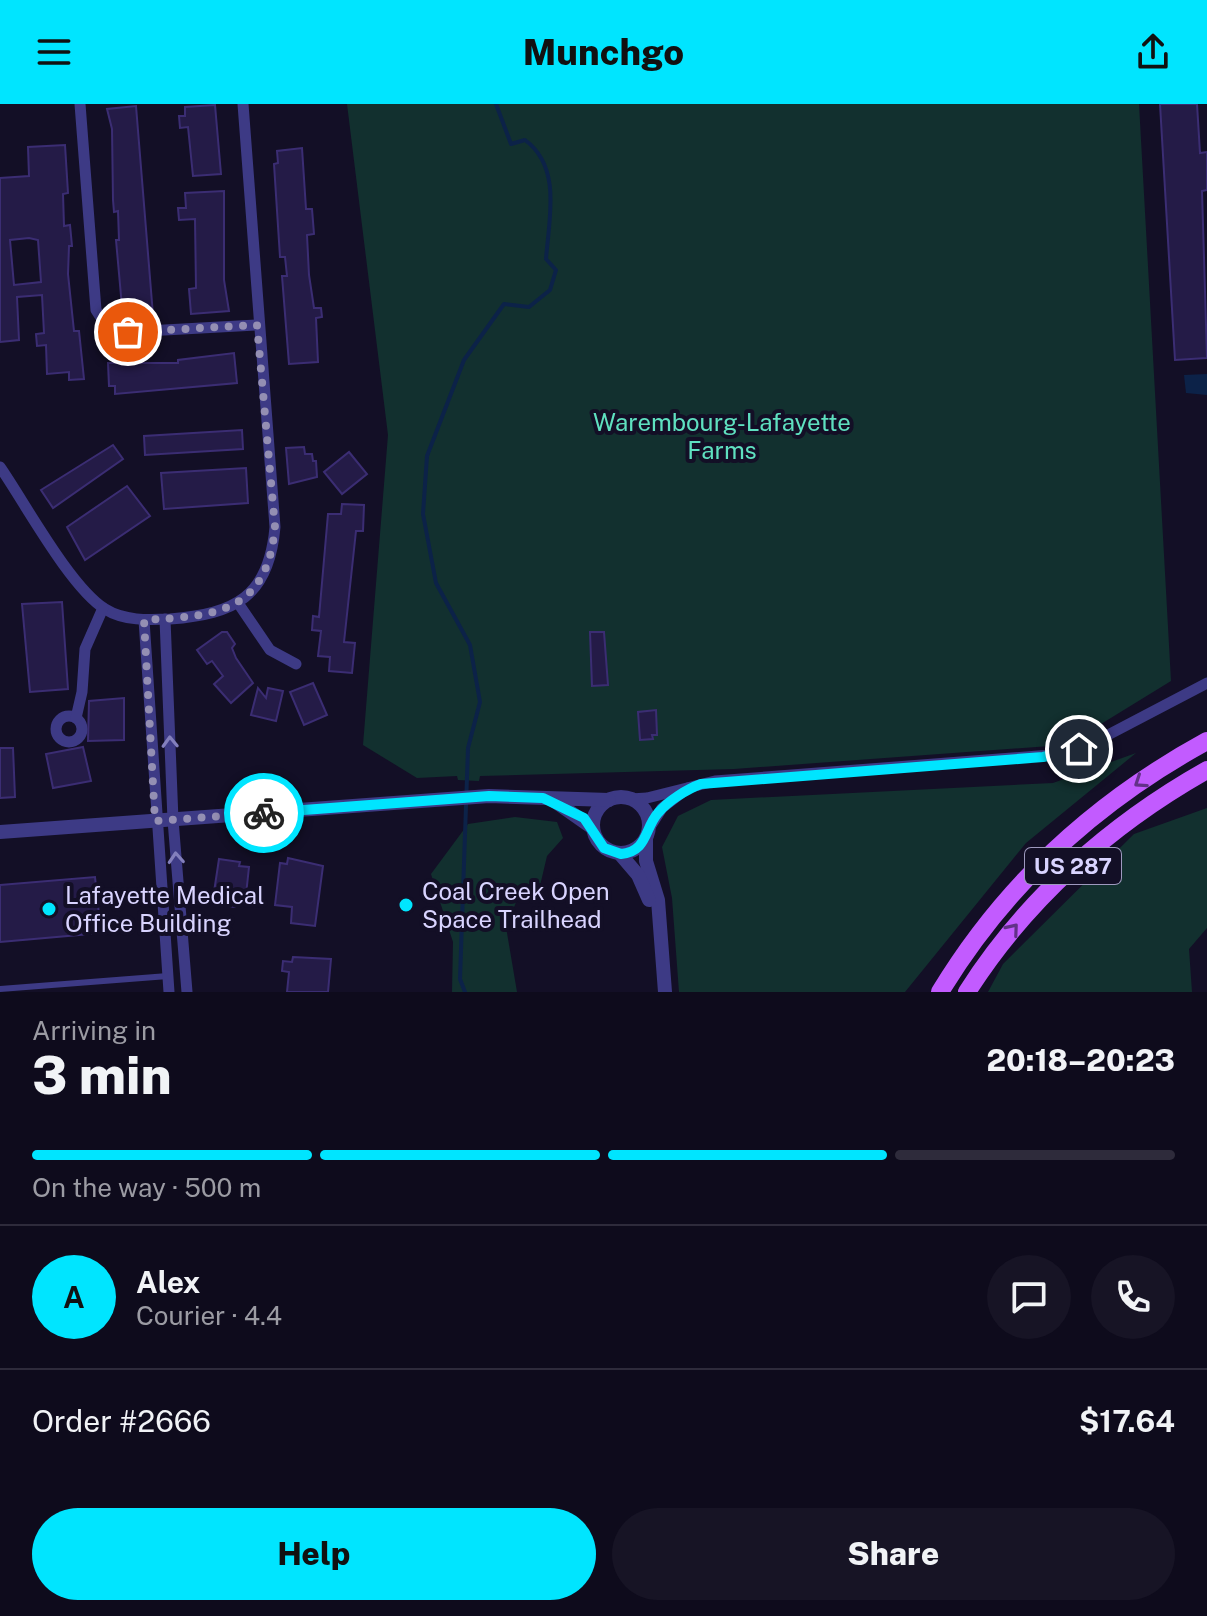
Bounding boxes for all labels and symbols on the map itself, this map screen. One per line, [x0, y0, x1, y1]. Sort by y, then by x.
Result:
pin [94, 298, 162, 366]
park label: Warembourg-Lafayette Farms [593, 408, 851, 464]
pin [1045, 715, 1113, 783]
one-way arrow [162, 735, 179, 748]
one-way arrow [1135, 772, 1149, 787]
courier [224, 773, 304, 853]
road number: US 287 [1025, 848, 1121, 884]
one-way arrow [168, 851, 185, 864]
place label: Coal Creek Open Space Trailhead [422, 877, 610, 933]
place label: Lafayette Medical Office Building [65, 881, 264, 937]
marker: Coal Creek Open Space Trailhead [397, 896, 415, 914]
marker: Lafayette Medical Office Building [40, 900, 58, 918]
one-way arrow [1003, 924, 1018, 939]

